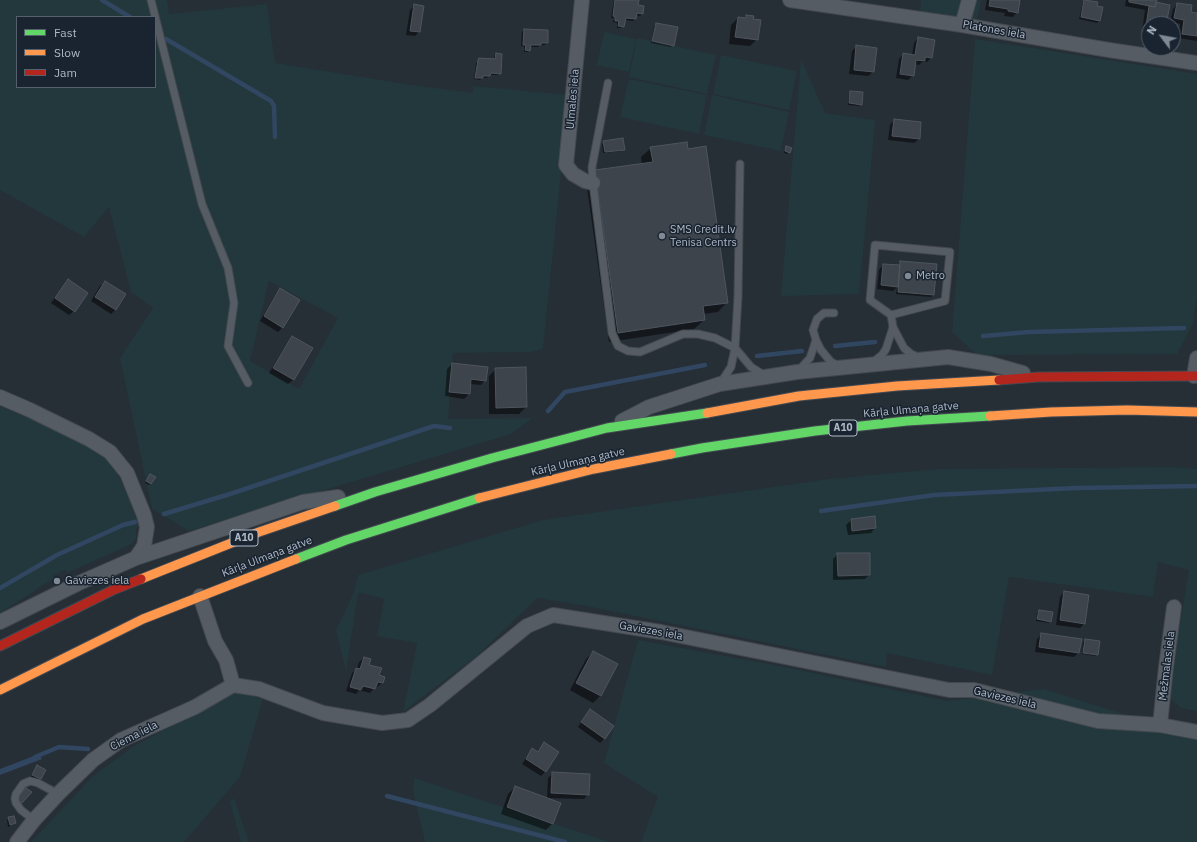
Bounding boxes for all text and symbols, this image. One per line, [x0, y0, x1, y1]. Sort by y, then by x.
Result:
legend [16, 16, 156, 88]
north arrow [1141, 16, 1181, 56]
street label: Platones iela [962, 18, 1026, 42]
text: N [1144, 23, 1160, 37]
text: Fast [54, 25, 77, 40]
text: Slow [54, 45, 80, 60]
text: Jam [54, 65, 77, 80]
street label: Ulmales iela [564, 68, 582, 130]
place label: SMS Credit.lv Tenisa Centrs [670, 223, 737, 249]
marker: SMS Credit.lv Tenisa Centrs [657, 231, 667, 241]
place label: Metro [916, 269, 945, 283]
marker: Metro [903, 271, 913, 281]
street label: Kārļa Ulmaņa gatve [863, 399, 959, 421]
road number: A10 [829, 420, 857, 436]
street label: Kārļa Ulmaņa gatve [530, 445, 626, 479]
road number: A10 [230, 530, 258, 546]
street label: Kārļa Ulmaņa gatve [220, 534, 314, 580]
place label: Gaviezes iela [65, 574, 129, 588]
marker: Gaviezes iela [52, 576, 62, 586]
street label: Gaviezes iela [618, 619, 684, 643]
street label: Mežmalas iela [1156, 630, 1178, 702]
street label: Gaviezes iela [972, 684, 1038, 712]
street label: Ciema iela [108, 718, 160, 754]

